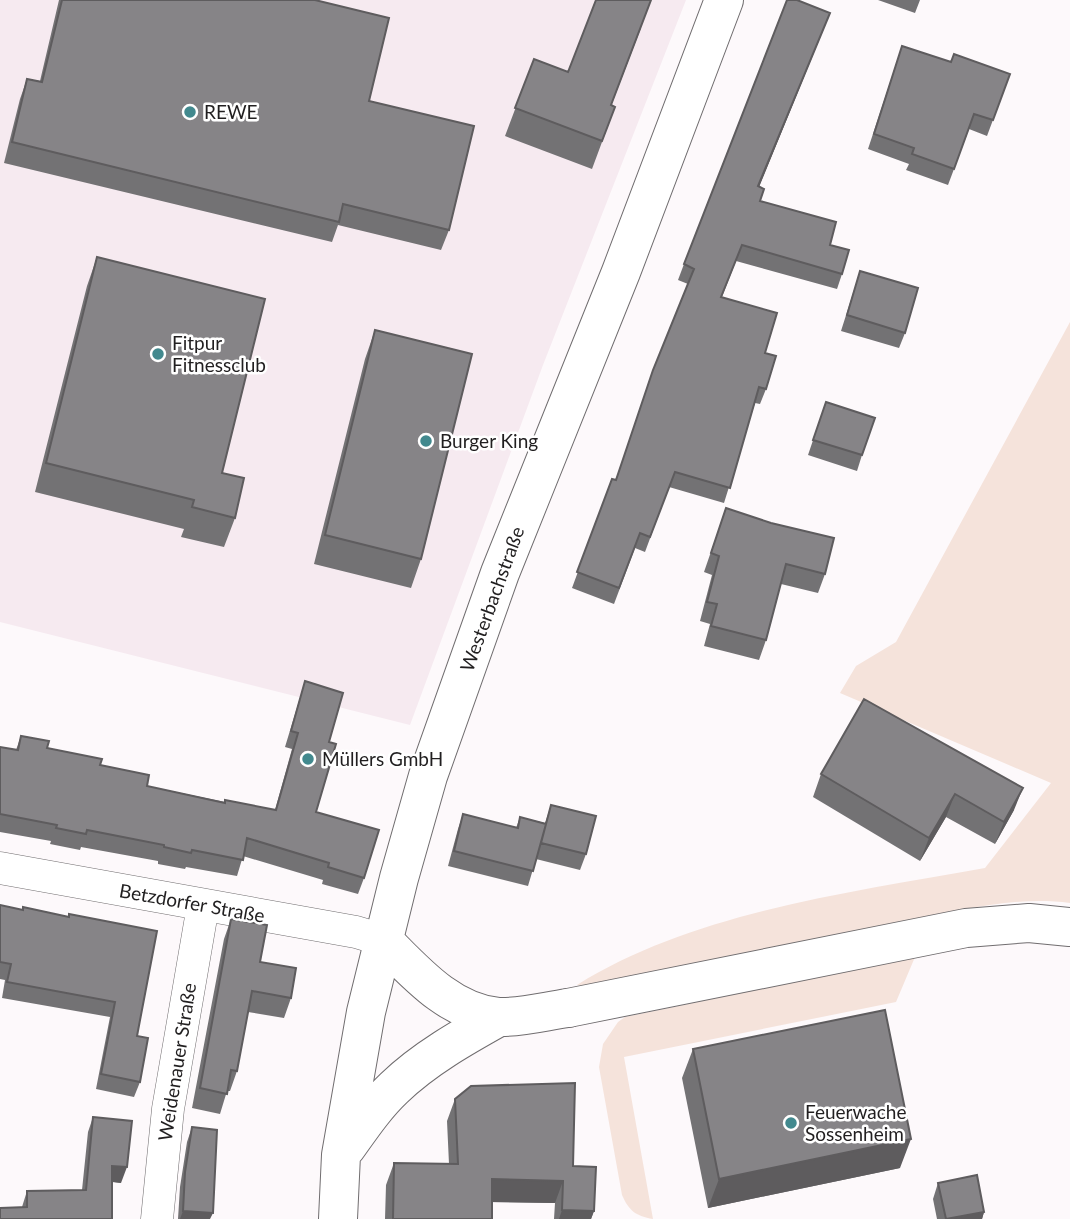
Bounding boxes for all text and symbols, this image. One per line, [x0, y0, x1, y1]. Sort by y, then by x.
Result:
place label: REWE [204, 100, 258, 123]
marker: REWE [182, 104, 198, 120]
place label: Fitpur Fitnessclub [172, 331, 266, 376]
marker: Fitpur Fitnessclub [150, 346, 166, 362]
place label: Burger King [440, 429, 538, 452]
marker: Burger King [418, 433, 434, 449]
street label: Westerbachstraße [455, 523, 528, 674]
place label: Müllers GmbH [322, 747, 443, 770]
marker: Müllers GmbH [300, 751, 316, 767]
street label: Betzdorfer Straße [118, 878, 267, 927]
street label: Weidenauer Straße [153, 981, 200, 1143]
place label: Feuerwache Sossenheim [805, 1100, 906, 1145]
marker: Feuerwache Sossenheim [783, 1115, 799, 1131]

